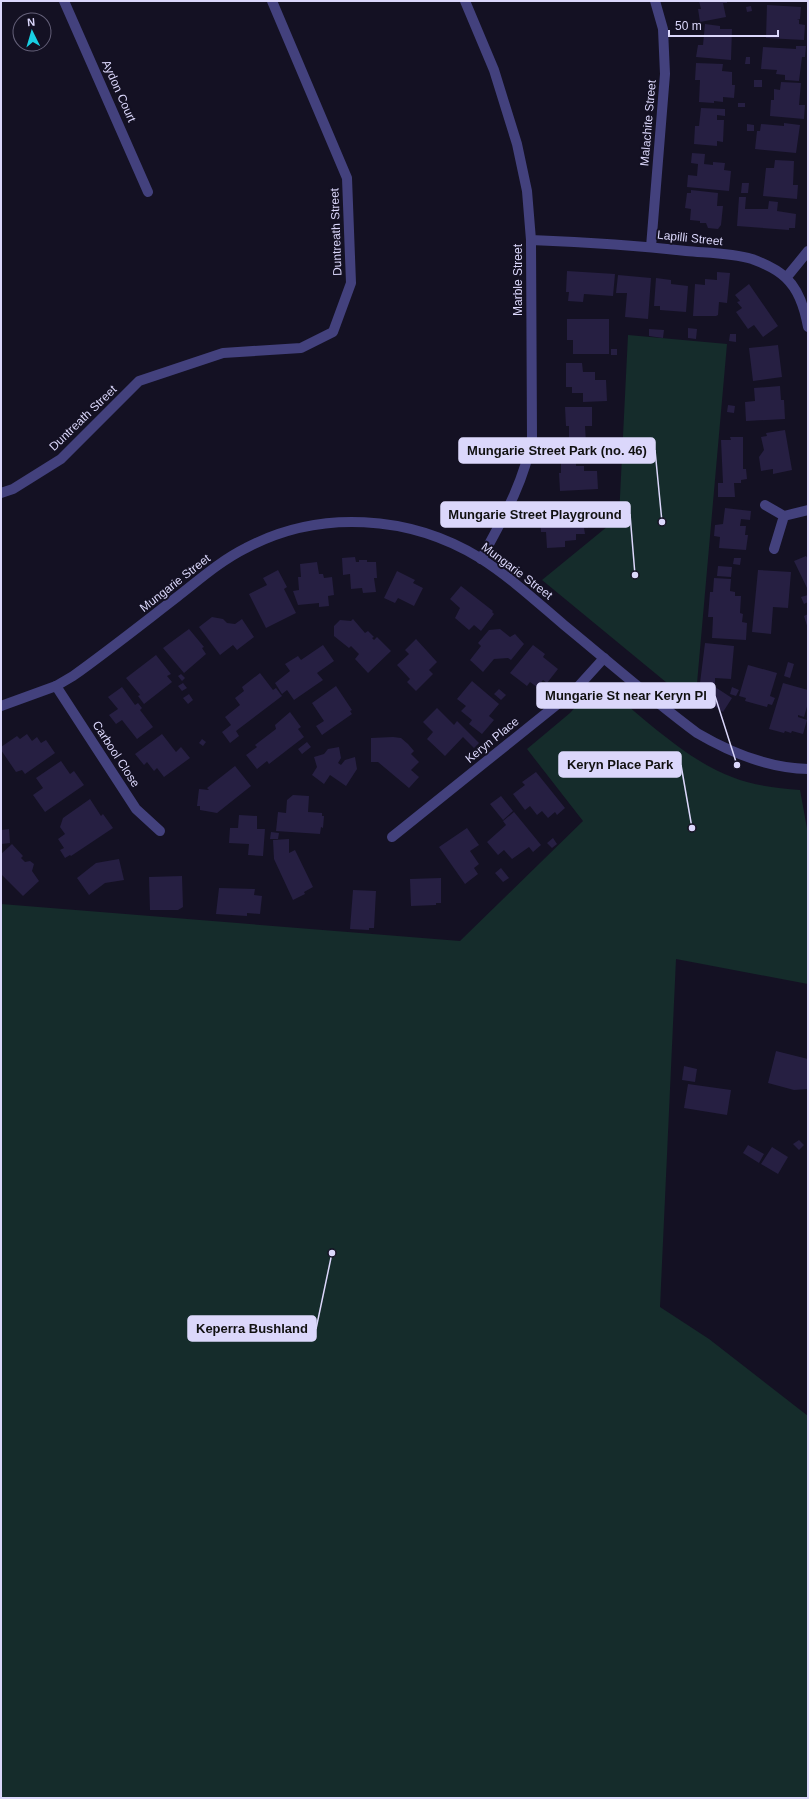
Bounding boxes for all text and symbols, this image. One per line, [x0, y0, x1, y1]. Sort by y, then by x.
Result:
north arrow [12, 12, 52, 52]
scale bar [669, 12, 778, 38]
text: N [27, 16, 36, 28]
text: 50 m [675, 19, 702, 33]
street label: Aydon Court [99, 58, 139, 125]
street label: Malachite Street [637, 79, 659, 167]
street label: Duntreath Street [327, 187, 345, 276]
street label: Lapilli Street [656, 228, 724, 248]
street label: Marble Street [511, 243, 525, 316]
street label: Duntreath Street [46, 382, 120, 454]
callout: Mungarie Street Park (no. 46) [459, 438, 655, 463]
text: Mungarie Street Park (no. 46) [467, 443, 647, 458]
callout: Mungarie Street Playground [441, 502, 630, 527]
text: Mungarie Street Playground [448, 507, 622, 522]
street label: Mungarie Street [479, 540, 556, 603]
street label: Mungarie Street [137, 551, 213, 615]
callout: Mungarie St near Keryn Pl [537, 683, 715, 708]
text: Mungarie St near Keryn Pl [545, 688, 707, 703]
street label: Keryn Place [462, 714, 522, 766]
street label: Carbool Close [89, 718, 143, 790]
callout: Keryn Place Park [559, 752, 681, 777]
text: Keryn Place Park [567, 757, 674, 772]
callout: Keperra Bushland [188, 1316, 316, 1341]
text: Keperra Bushland [196, 1321, 308, 1336]

